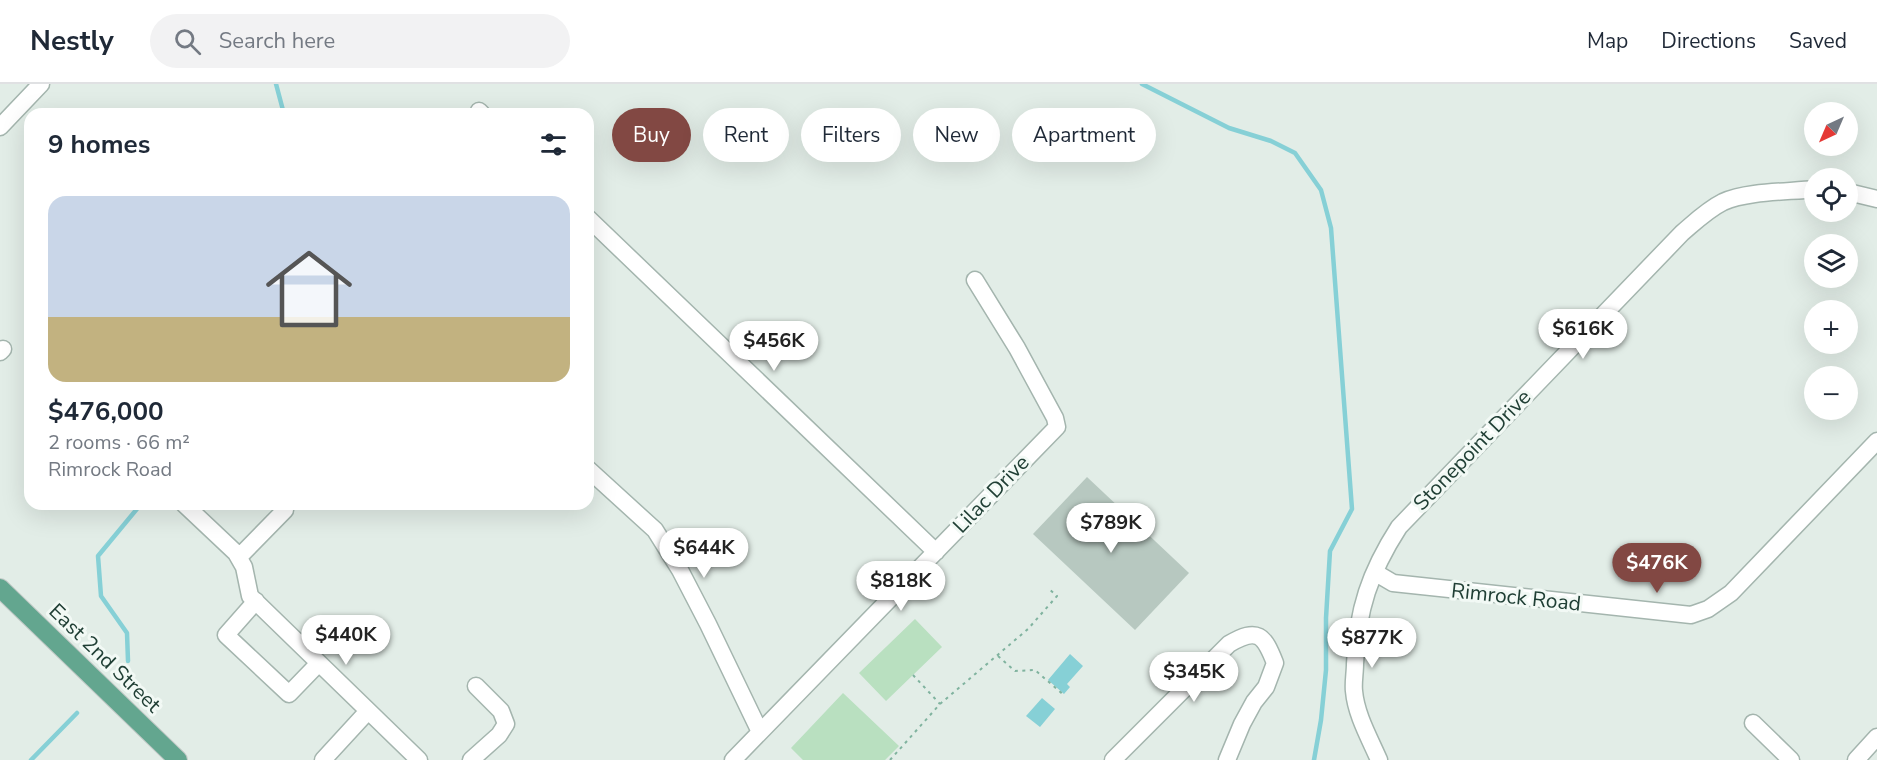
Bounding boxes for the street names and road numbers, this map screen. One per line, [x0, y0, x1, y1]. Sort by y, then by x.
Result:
street label: Stonepoint Drive [1407, 383, 1537, 517]
street label: Lilac Drive [947, 449, 1035, 539]
street label: Rimrock Road [1450, 576, 1582, 618]
street label: East 2nd Street [43, 597, 167, 719]

